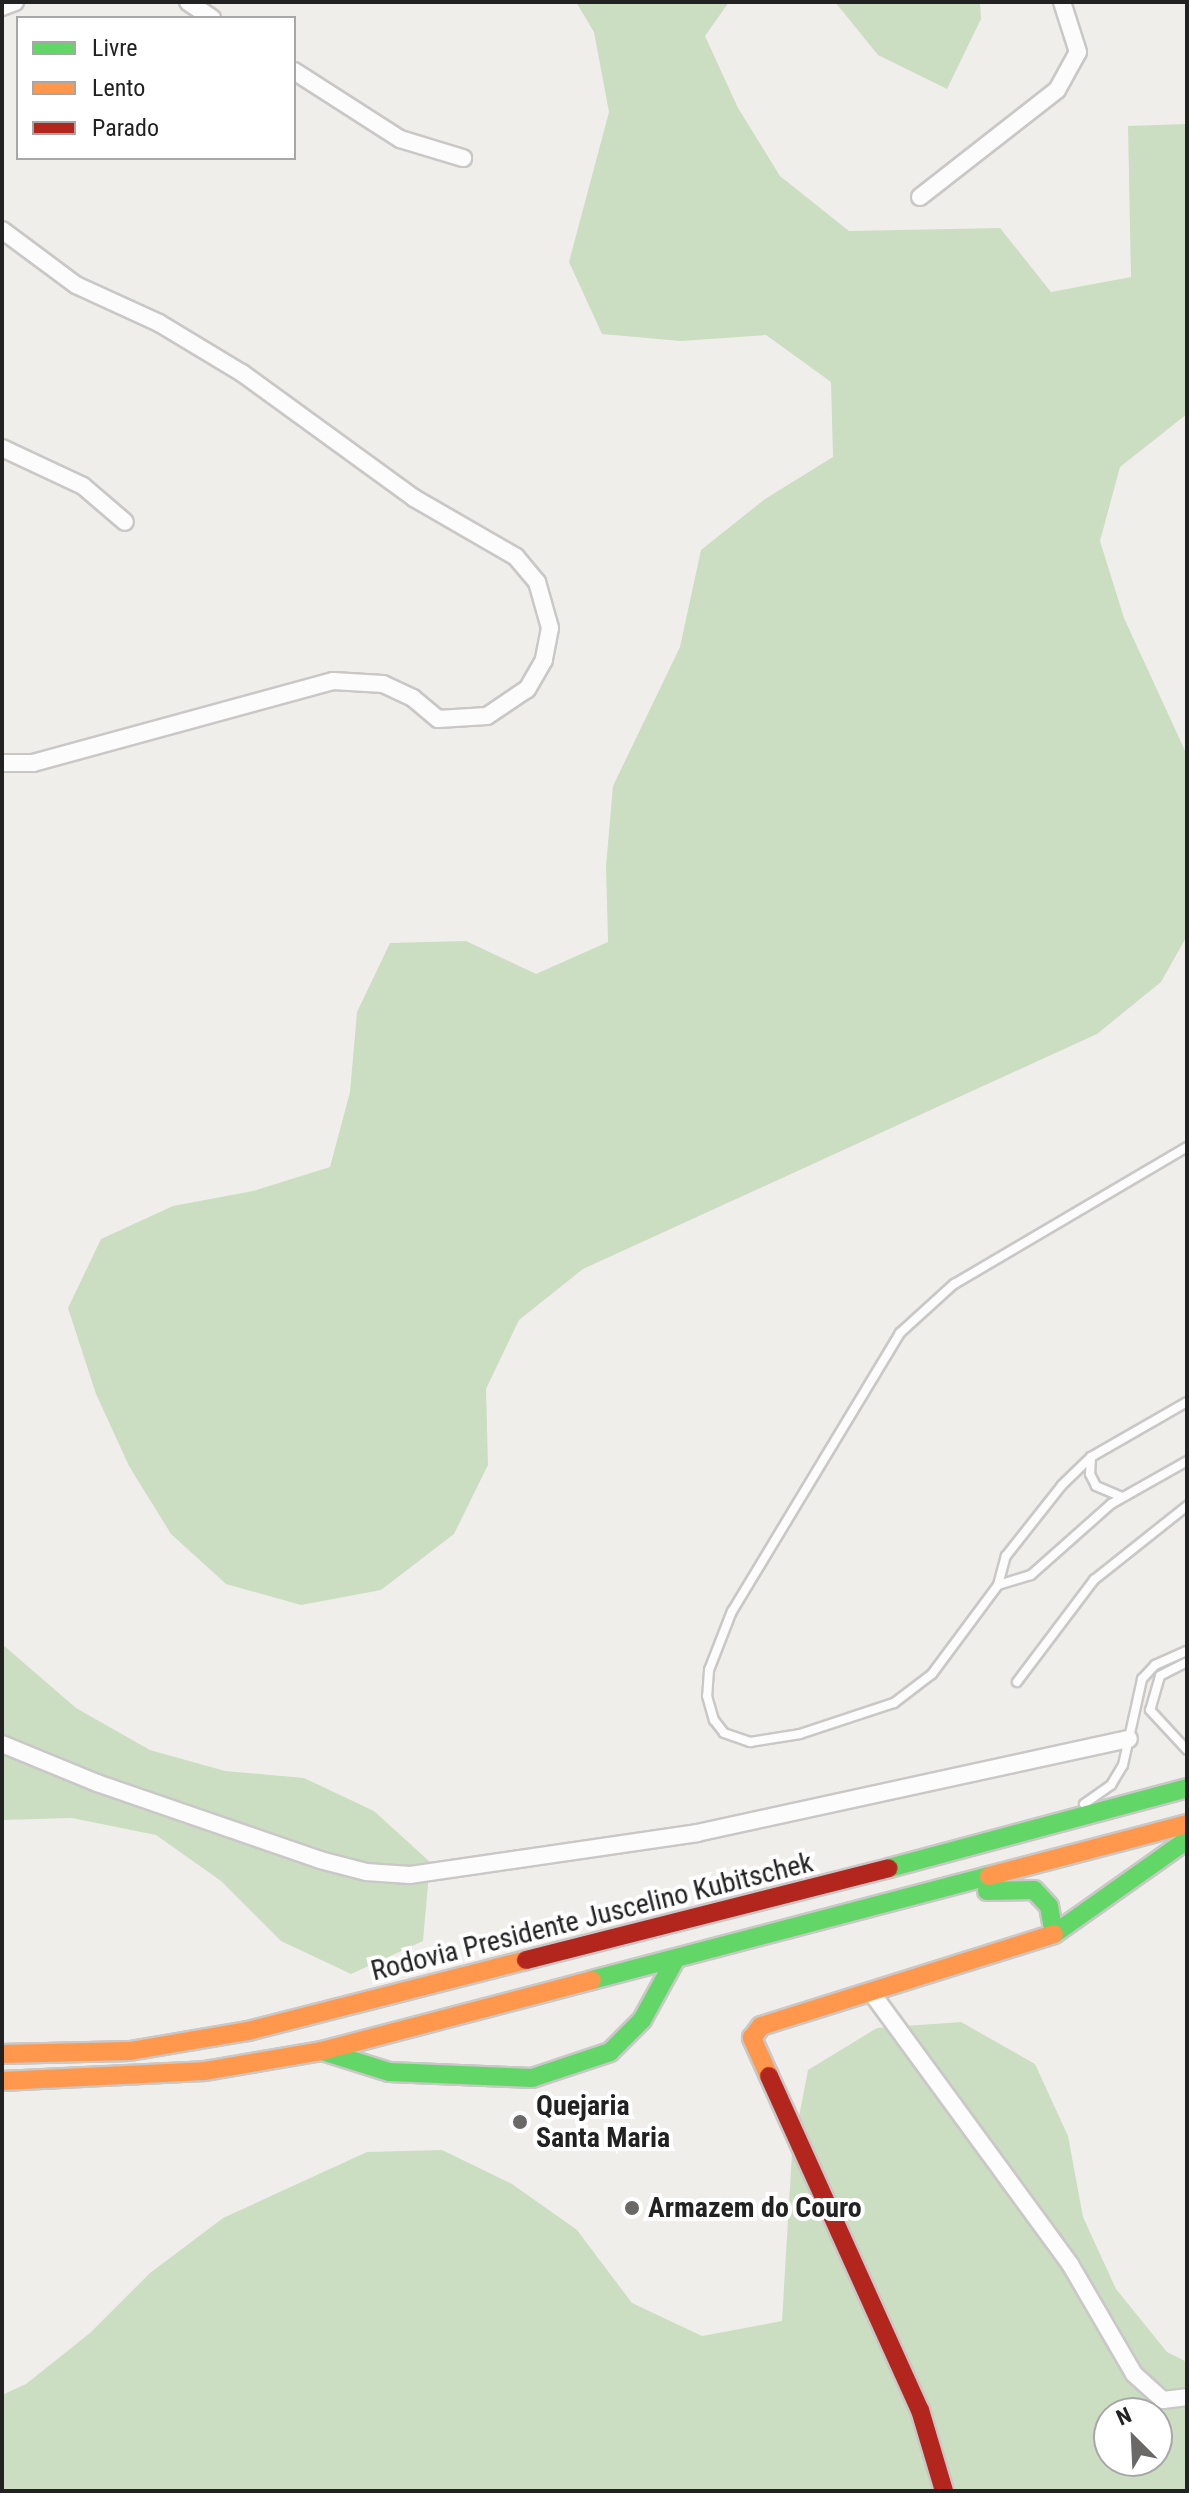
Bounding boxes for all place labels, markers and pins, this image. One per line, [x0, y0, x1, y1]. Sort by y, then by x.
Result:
place label: Quejaria Santa Maria [536, 2089, 670, 2155]
marker: Quejaria Santa Maria [511, 2113, 529, 2131]
place label: Armazem do Couro [648, 2191, 862, 2225]
marker: Armazem do Couro [623, 2199, 641, 2217]

